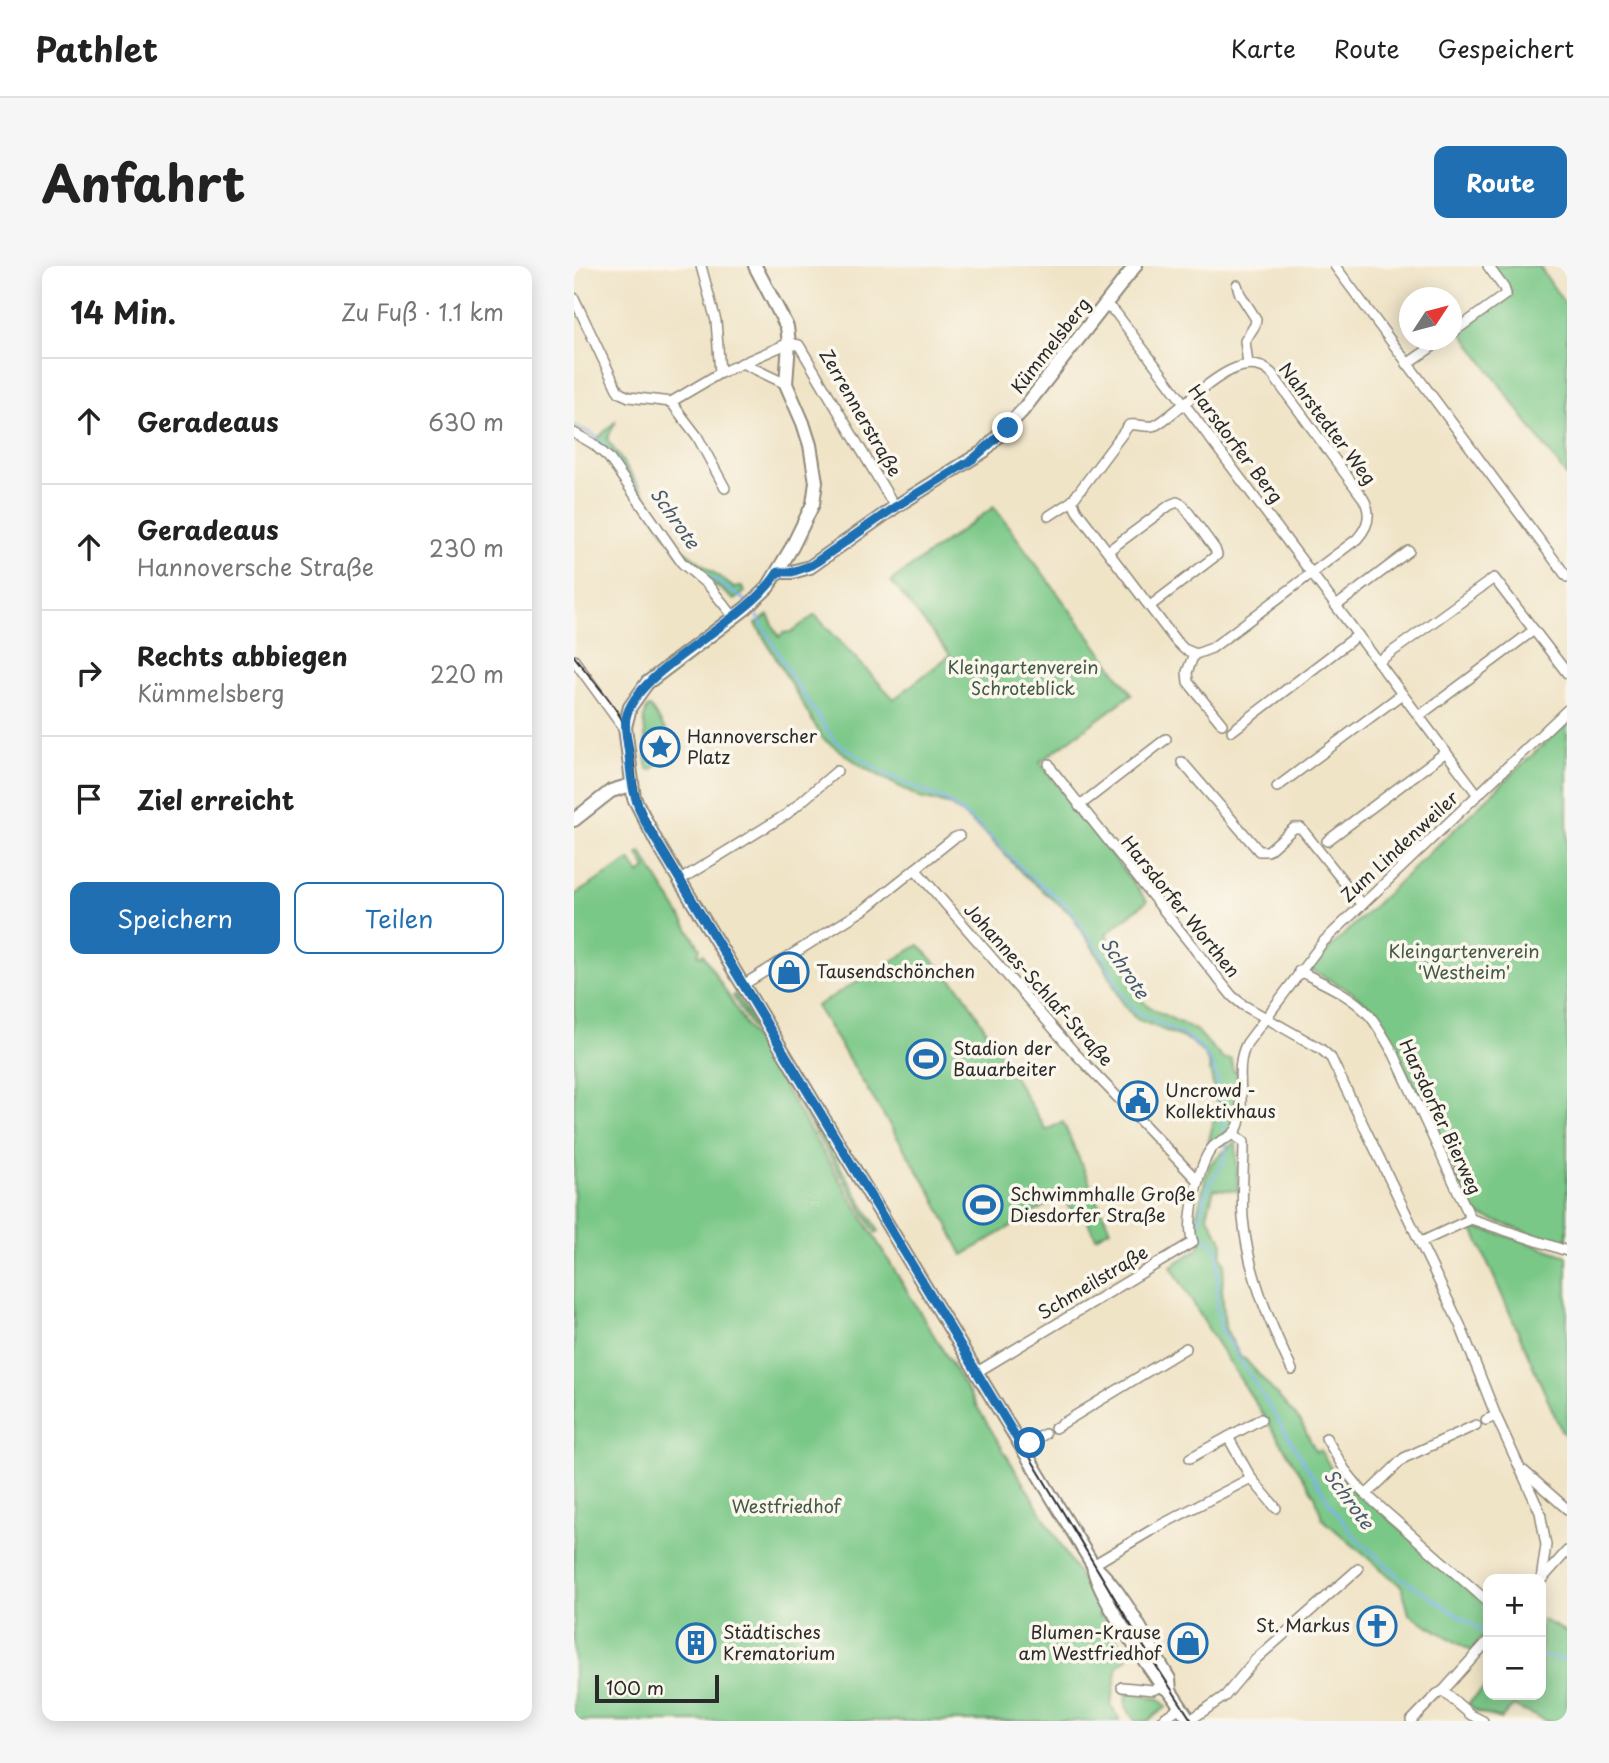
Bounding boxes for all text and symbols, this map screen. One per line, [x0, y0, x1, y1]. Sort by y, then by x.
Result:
text: Pathlet [35, 23, 158, 73]
text: Karte [1231, 30, 1296, 66]
text: Route [1334, 30, 1400, 66]
text: Gespeichert [1438, 30, 1574, 66]
text: Anfahrt [42, 145, 245, 219]
button: Route [1434, 146, 1567, 218]
north arrow [1399, 287, 1462, 350]
text: 14 Min. [70, 289, 176, 334]
street label: Kümmelsberg [1004, 291, 1096, 399]
text: Zu Fuß · 1.1 km [341, 294, 504, 329]
street label: Zerrennerstraße [814, 343, 909, 481]
street label: Nahrstedter Weg [1273, 356, 1383, 490]
street label: Harsdorfer Berg [1182, 378, 1290, 508]
icon: ahead [70, 402, 108, 440]
text: Geradeaus [137, 402, 279, 441]
text: 630 m [428, 404, 504, 439]
route end [992, 412, 1023, 443]
water label: Schrote [645, 481, 708, 554]
text: Geradeaus [137, 510, 279, 549]
icon: ahead [70, 528, 108, 566]
text: 230 m [429, 530, 504, 565]
text: Hannoversche Straße [137, 549, 374, 584]
text: Rechts abbiegen [137, 636, 348, 675]
park label: Kleingartenverein Schroteblick [947, 653, 1099, 701]
icon: right [70, 654, 108, 692]
text: 220 m [430, 656, 504, 691]
text: Kümmelsberg [137, 675, 285, 710]
place label: Hannoverscher Platz [687, 722, 818, 770]
place icon: Hannoverscher Platz [639, 726, 681, 768]
icon: arrive [70, 780, 108, 818]
text: Ziel erreicht [137, 780, 295, 819]
street label: Zum Lindenweiler [1334, 784, 1464, 908]
street label: Harsdorfer Worthen [1115, 829, 1247, 983]
button: Speichern [70, 882, 280, 954]
button: Teilen [294, 882, 504, 954]
street label: Johannes-Schlaf-Straße [958, 896, 1120, 1072]
water label: Schrote [1095, 931, 1157, 1005]
park label: Kleingartenverein 'Westheim' [1388, 937, 1540, 985]
shop icon: Tausendschönchen [768, 951, 810, 993]
place label: Tausendschönchen [816, 957, 975, 984]
place label: Stadion der Bauarbeiter [953, 1034, 1057, 1082]
street label: Harsdorfer Bierweg [1393, 1034, 1489, 1199]
sports icon: Stadion der Bauarbeiter [905, 1038, 947, 1080]
place label: Uncrowd - Kollektivhaus [1165, 1076, 1276, 1124]
public building icon: Uncrowd - Kollektivhaus [1117, 1080, 1159, 1122]
place label: Schwimmhalle Große Diesdorfer Straße [1010, 1180, 1196, 1228]
sports icon: Schwimmhalle Große Diesdorfer Straße [962, 1184, 1004, 1226]
street label: Schmeilstraße [1032, 1238, 1152, 1325]
route start [1014, 1427, 1045, 1458]
water label: Schrote [1318, 1462, 1382, 1535]
park label: Westfriedhof [731, 1492, 843, 1519]
map controls [1483, 1574, 1546, 1700]
button: + [1483, 1574, 1546, 1637]
church icon: St. Markus [1356, 1605, 1398, 1647]
place label: St. Markus [1256, 1611, 1350, 1638]
place label: Städtisches Krematorium [723, 1618, 835, 1666]
place label: Blumen-Krause am Westfriedhof [1019, 1618, 1163, 1666]
building icon: Städtisches Krematorium [675, 1622, 717, 1664]
shop icon: Blumen-Krause am Westfriedhof [1167, 1622, 1209, 1664]
button: − [1483, 1637, 1546, 1700]
scale bar [595, 1672, 719, 1704]
text: 100 m [606, 1673, 664, 1701]

